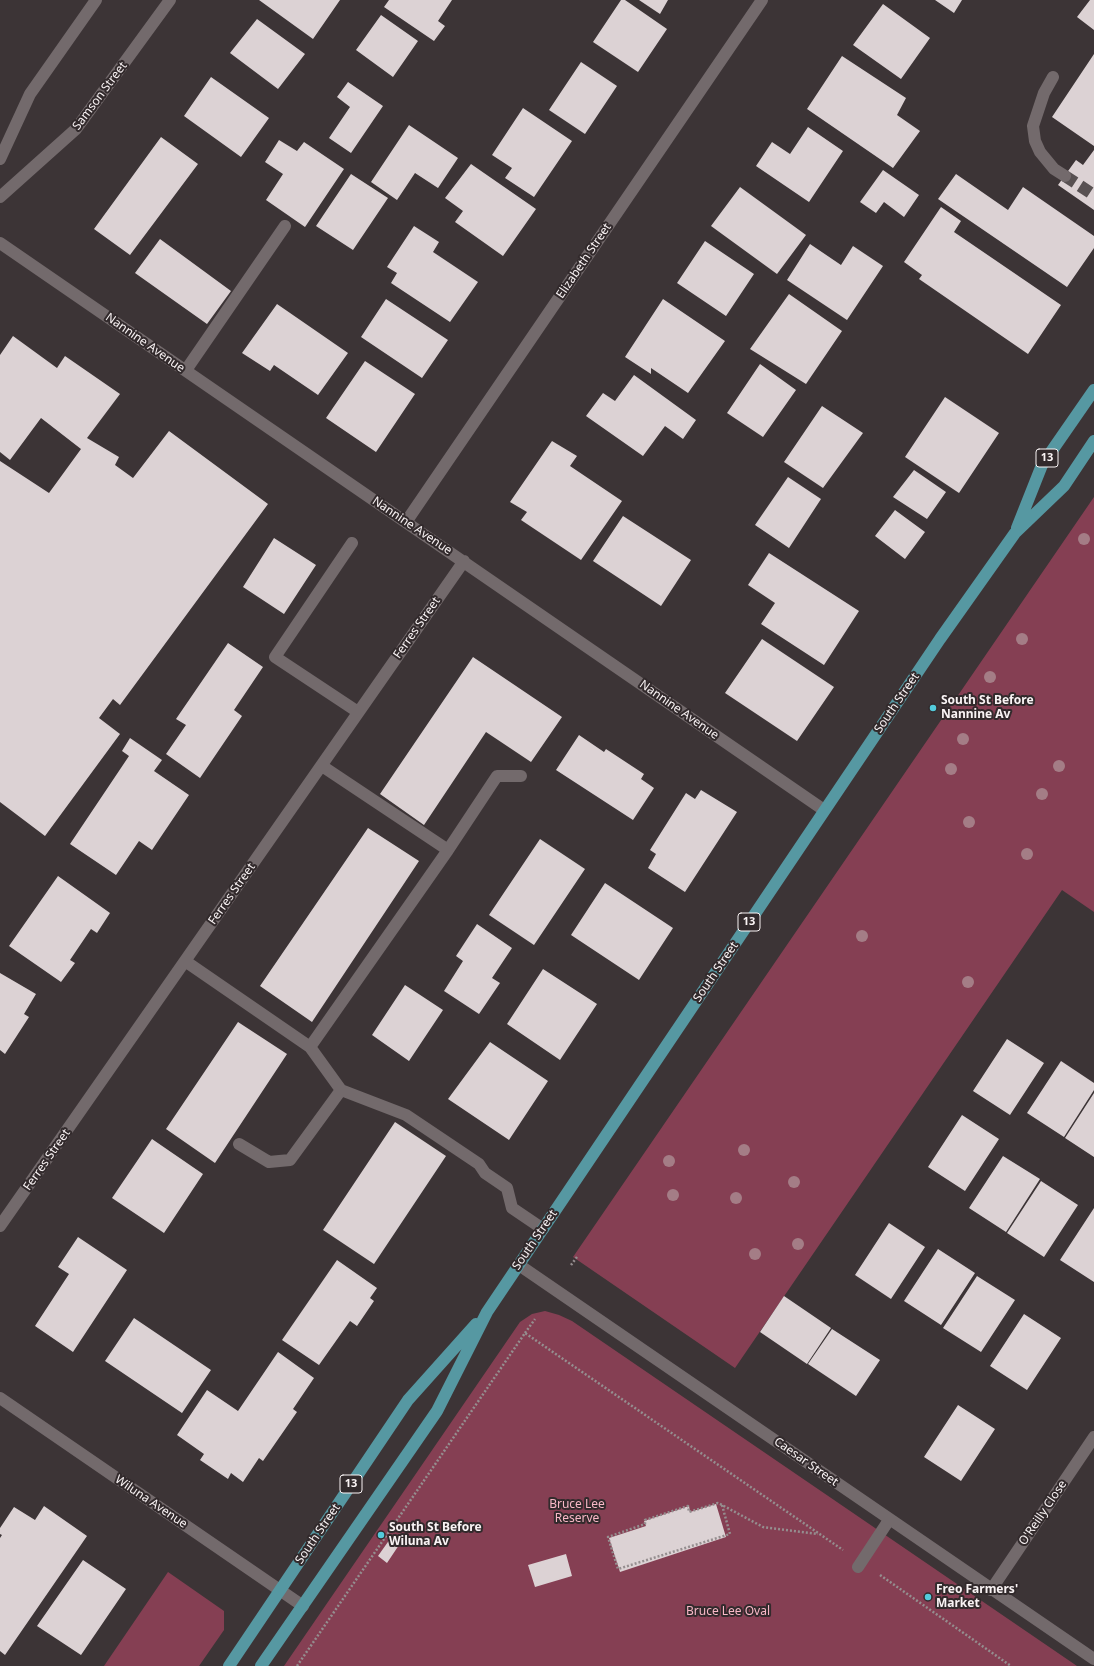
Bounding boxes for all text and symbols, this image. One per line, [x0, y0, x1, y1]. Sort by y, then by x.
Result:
street label: Samson Street [70, 59, 130, 133]
street label: Elizabeth Street [553, 221, 615, 301]
street label: Nannine Avenue [103, 310, 187, 376]
road number: 13 [1036, 449, 1058, 467]
street label: Nannine Avenue [369, 494, 455, 558]
street label: Ferres Street [391, 594, 443, 662]
street label: South Street [872, 670, 922, 736]
street label: Nannine Avenue [637, 677, 721, 743]
place label: South St Before Nannine Av [941, 694, 1034, 722]
marker: South St Before Nannine Av [928, 703, 938, 713]
street label: Ferres Street [206, 860, 258, 928]
road number: 13 [738, 913, 760, 931]
street label: South Street [691, 939, 741, 1005]
street label: Ferres Street [21, 1126, 73, 1194]
street label: South Street [510, 1207, 560, 1273]
street label: Caesar Street [771, 1435, 841, 1489]
street label: Wiluna Avenue [112, 1472, 190, 1532]
road number: 13 [340, 1475, 362, 1493]
street label: O'Reilly Close [1016, 1478, 1070, 1548]
park label: Bruce Lee Reserve [549, 1498, 605, 1526]
street label: South Street [293, 1501, 343, 1567]
place label: South St Before Wiluna Av [389, 1521, 482, 1549]
marker: South St Before Wiluna Av [376, 1530, 386, 1540]
place label: Freo Farmers' Market [936, 1583, 1018, 1611]
marker: Freo Farmers' Market [923, 1592, 933, 1602]
park label: Bruce Lee Oval [686, 1605, 770, 1619]

